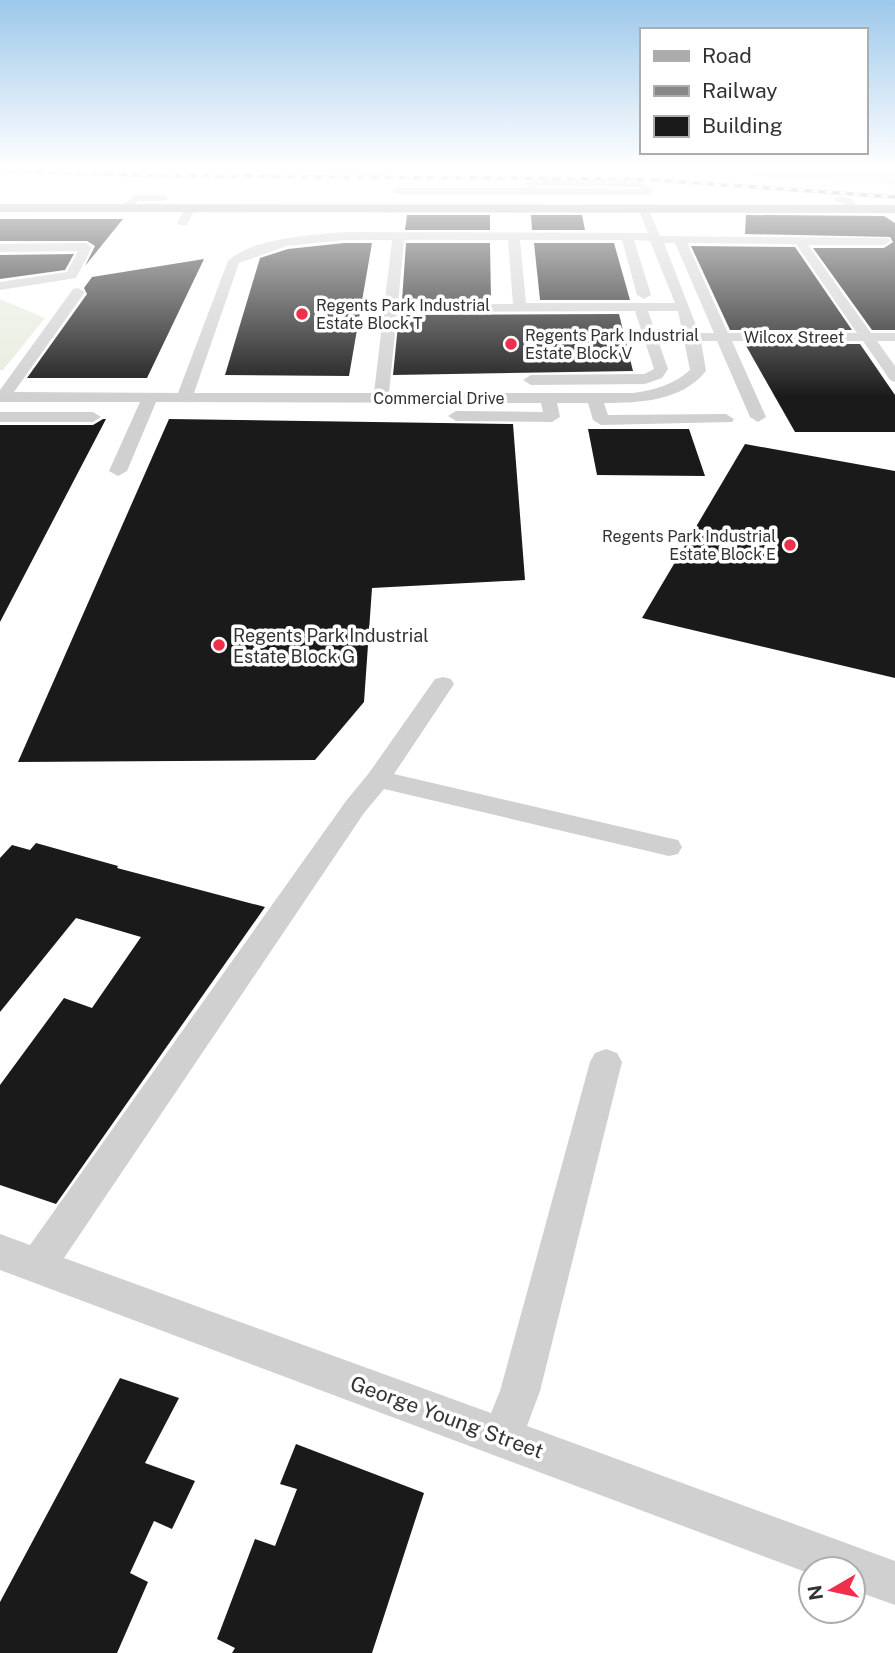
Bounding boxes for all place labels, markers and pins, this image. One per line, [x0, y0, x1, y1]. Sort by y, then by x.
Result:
place label: Regents Park Industrial Estate Block T [316, 296, 490, 333]
marker: Regents Park Industrial Estate Block T [294, 306, 310, 322]
place label: Regents Park Industrial Estate Block V [525, 326, 699, 363]
marker: Regents Park Industrial Estate Block V [503, 336, 519, 352]
place label: Regents Park Industrial Estate Block E [602, 527, 776, 564]
marker: Regents Park Industrial Estate Block E [782, 537, 798, 553]
place label: Regents Park Industrial Estate Block G [233, 625, 429, 667]
marker: Regents Park Industrial Estate Block G [211, 637, 227, 653]

